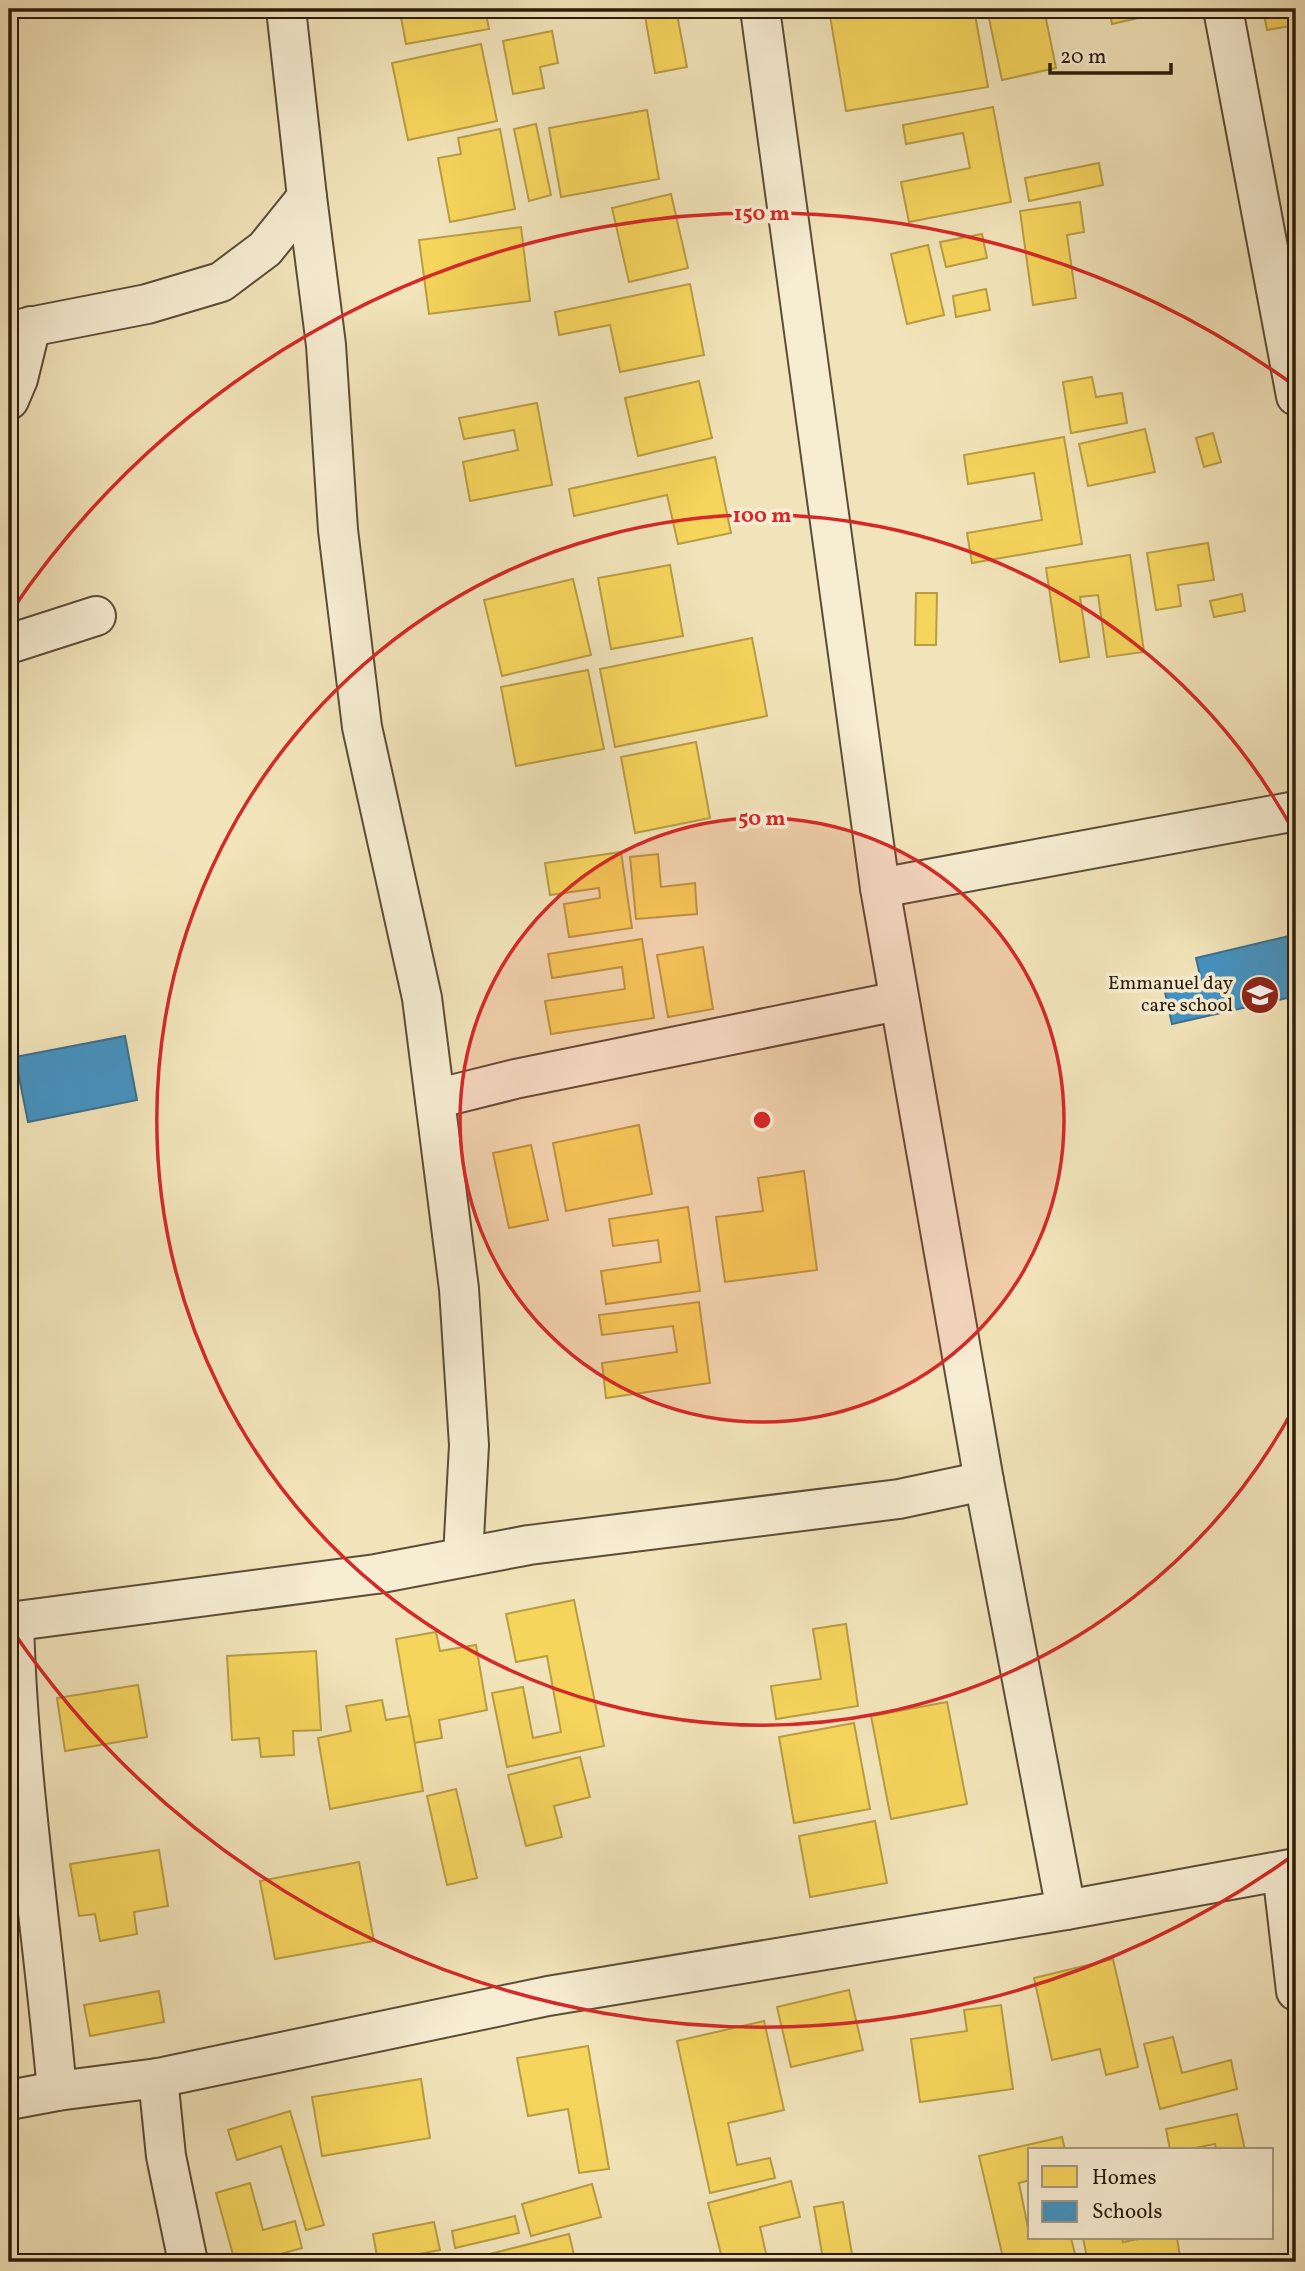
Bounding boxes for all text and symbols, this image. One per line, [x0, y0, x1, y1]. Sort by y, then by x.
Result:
scale bar [1050, 32, 1170, 76]
text: 20 m [1060, 43, 1106, 72]
text: 150 m [734, 200, 790, 229]
text: 100 m [732, 502, 792, 531]
text: 50 m [738, 805, 786, 834]
place label: Emmanuel day care school [1108, 971, 1233, 1019]
school or university icon: Emmanuel day care school [1239, 974, 1281, 1016]
centre of rings [750, 1108, 774, 1132]
legend [1028, 2148, 1274, 2240]
text: Homes [1092, 2164, 1157, 2193]
text: Schools [1092, 2198, 1162, 2227]

